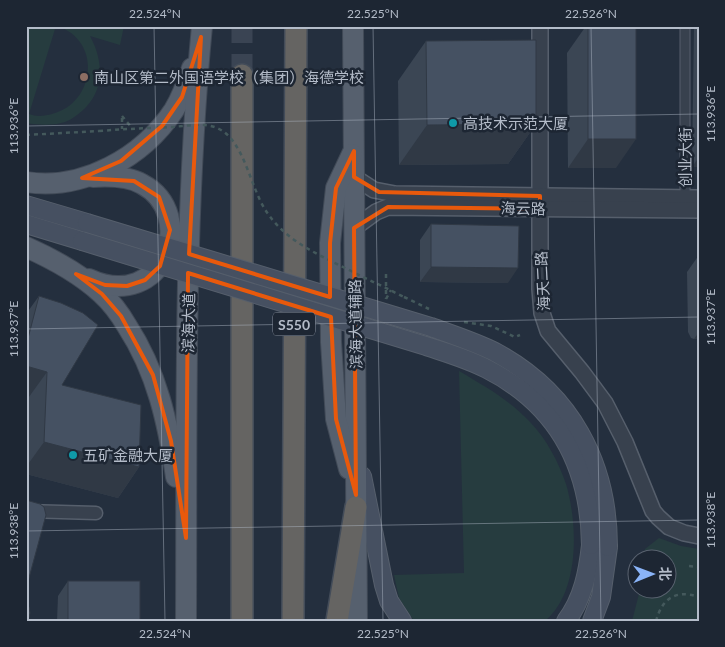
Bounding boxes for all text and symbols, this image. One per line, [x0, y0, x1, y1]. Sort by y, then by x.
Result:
text: 22.524°N [129, 6, 181, 21]
text: 22.525°N [347, 6, 399, 21]
text: 22.526°N [565, 6, 617, 21]
place label: 南山区第二外国语学校（集团）海德学校 [94, 68, 364, 86]
marker: 南山区第二外国语学校（集团）海德学校 [78, 71, 90, 83]
text: 113.936°E [703, 86, 718, 142]
text: 113.936°E [6, 98, 21, 154]
place label: 高技术示范大厦 [463, 114, 568, 132]
marker: 高技术示范大厦 [447, 117, 459, 129]
street label: 创业大街 [676, 127, 694, 187]
street label: 海云路 [500, 199, 546, 217]
street label: 海天二路 [531, 251, 553, 311]
street label: 滨海大道辅路 [345, 279, 365, 369]
text: 113.937°E [703, 289, 718, 345]
street label: 滨海大道 [178, 293, 198, 353]
text: 113.937°E [6, 301, 21, 357]
road number: S550 [273, 312, 315, 336]
place label: 五矿金融大厦 [83, 446, 173, 464]
marker: 五矿金融大厦 [67, 449, 79, 461]
text: 113.938°E [703, 492, 718, 548]
text: 113.938°E [6, 503, 21, 559]
north arrow [628, 550, 678, 600]
text: 北 [657, 567, 674, 581]
text: 22.524°N [139, 626, 191, 641]
text: 22.525°N [357, 626, 409, 641]
text: 22.526°N [575, 626, 627, 641]

